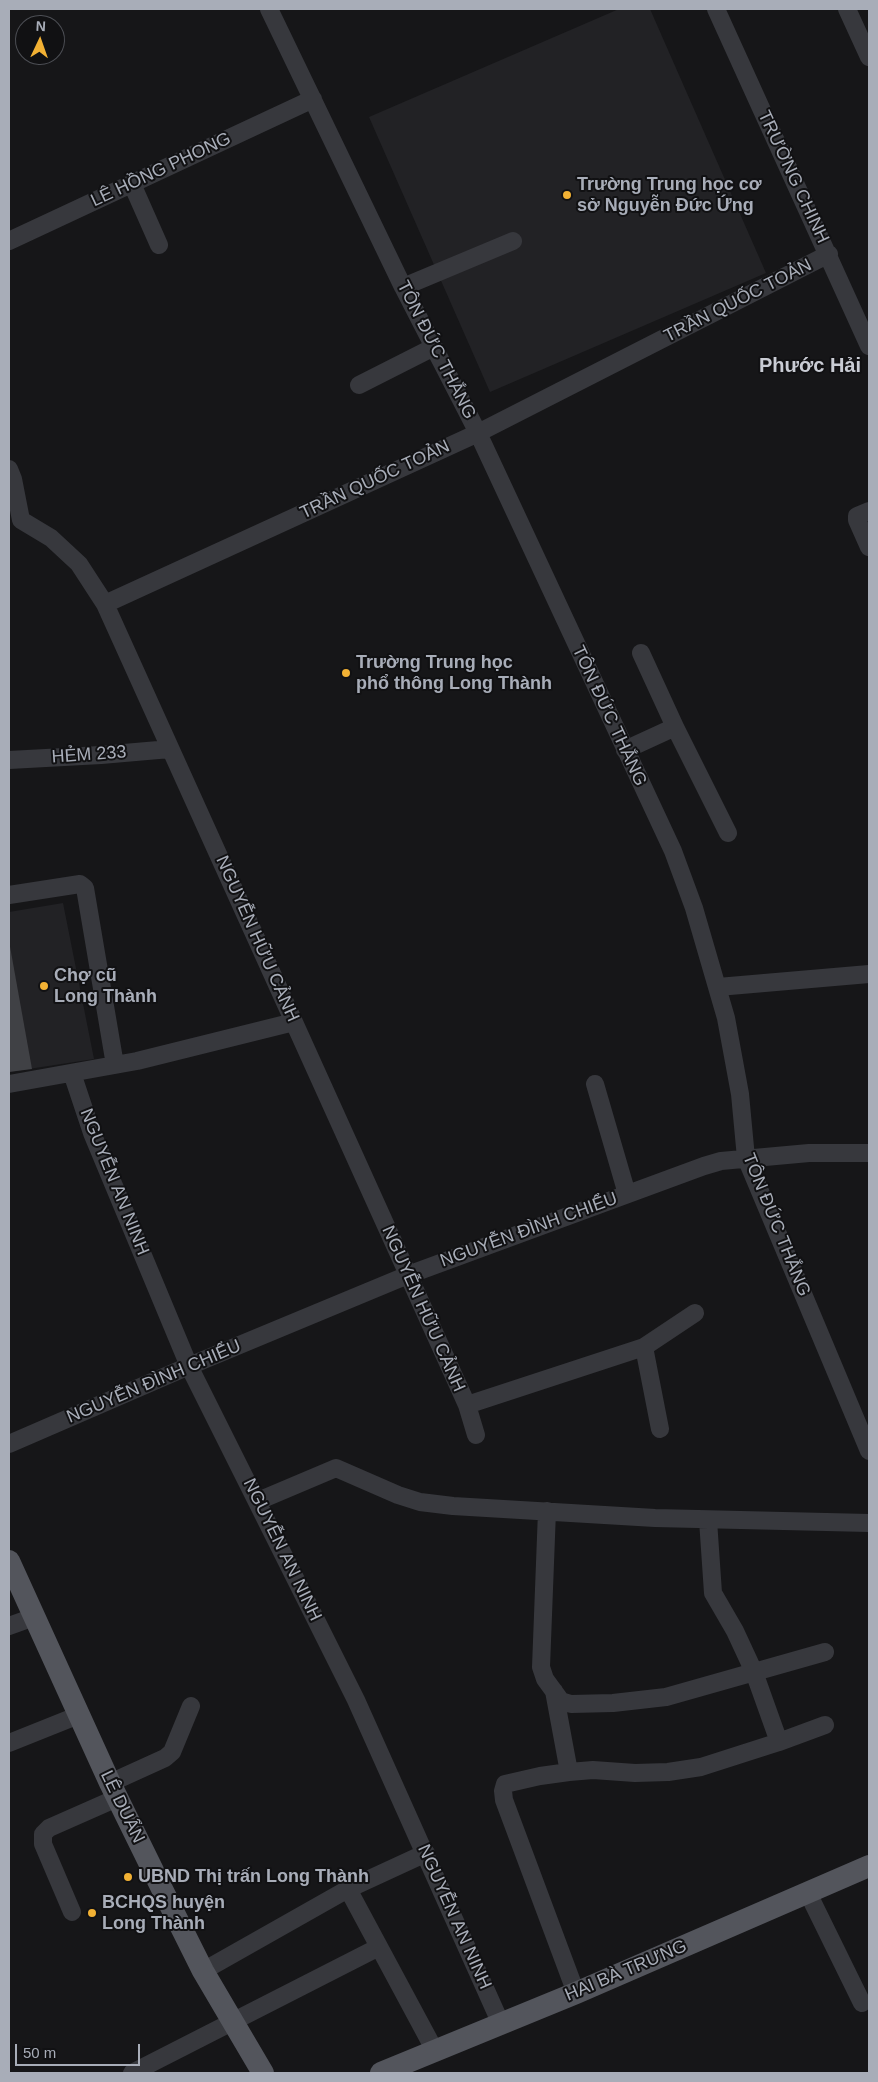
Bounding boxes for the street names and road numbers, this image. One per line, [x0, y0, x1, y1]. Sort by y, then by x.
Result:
street label: TRƯỜNG CHINH [753, 107, 833, 247]
street label: LÊ HỒNG PHONG [88, 128, 234, 212]
street label: TRẦN QUỐC TOẢN [661, 254, 815, 348]
street label: TÔN ĐỨC THẮNG [392, 277, 480, 423]
street label: TRẦN QUỐC TOẢN [297, 436, 453, 524]
street label: TÔN ĐỨC THẮNG [567, 642, 651, 790]
street label: HẺM 233 [51, 742, 127, 768]
street label: NGUYỄN HỮU CẢNH [211, 853, 303, 1025]
street label: NGUYỄN AN NINH [75, 1106, 153, 1258]
street label: TÔN ĐỨC THẮNG [737, 1150, 815, 1300]
street label: NGUYỄN ĐÌNH CHIỂU [437, 1188, 621, 1272]
street label: NGUYỄN HỮU CẢNH [377, 1223, 469, 1395]
street label: NGUYỄN ĐÌNH CHIỂU [64, 1336, 244, 1428]
street label: NGUYỄN AN NINH [238, 1475, 326, 1625]
street label: LÊ DUẨN [95, 1767, 149, 1847]
street label: NGUYỄN AN NINH [412, 1841, 496, 1993]
street label: HAI BÀ TRƯNG [562, 1936, 690, 2006]

